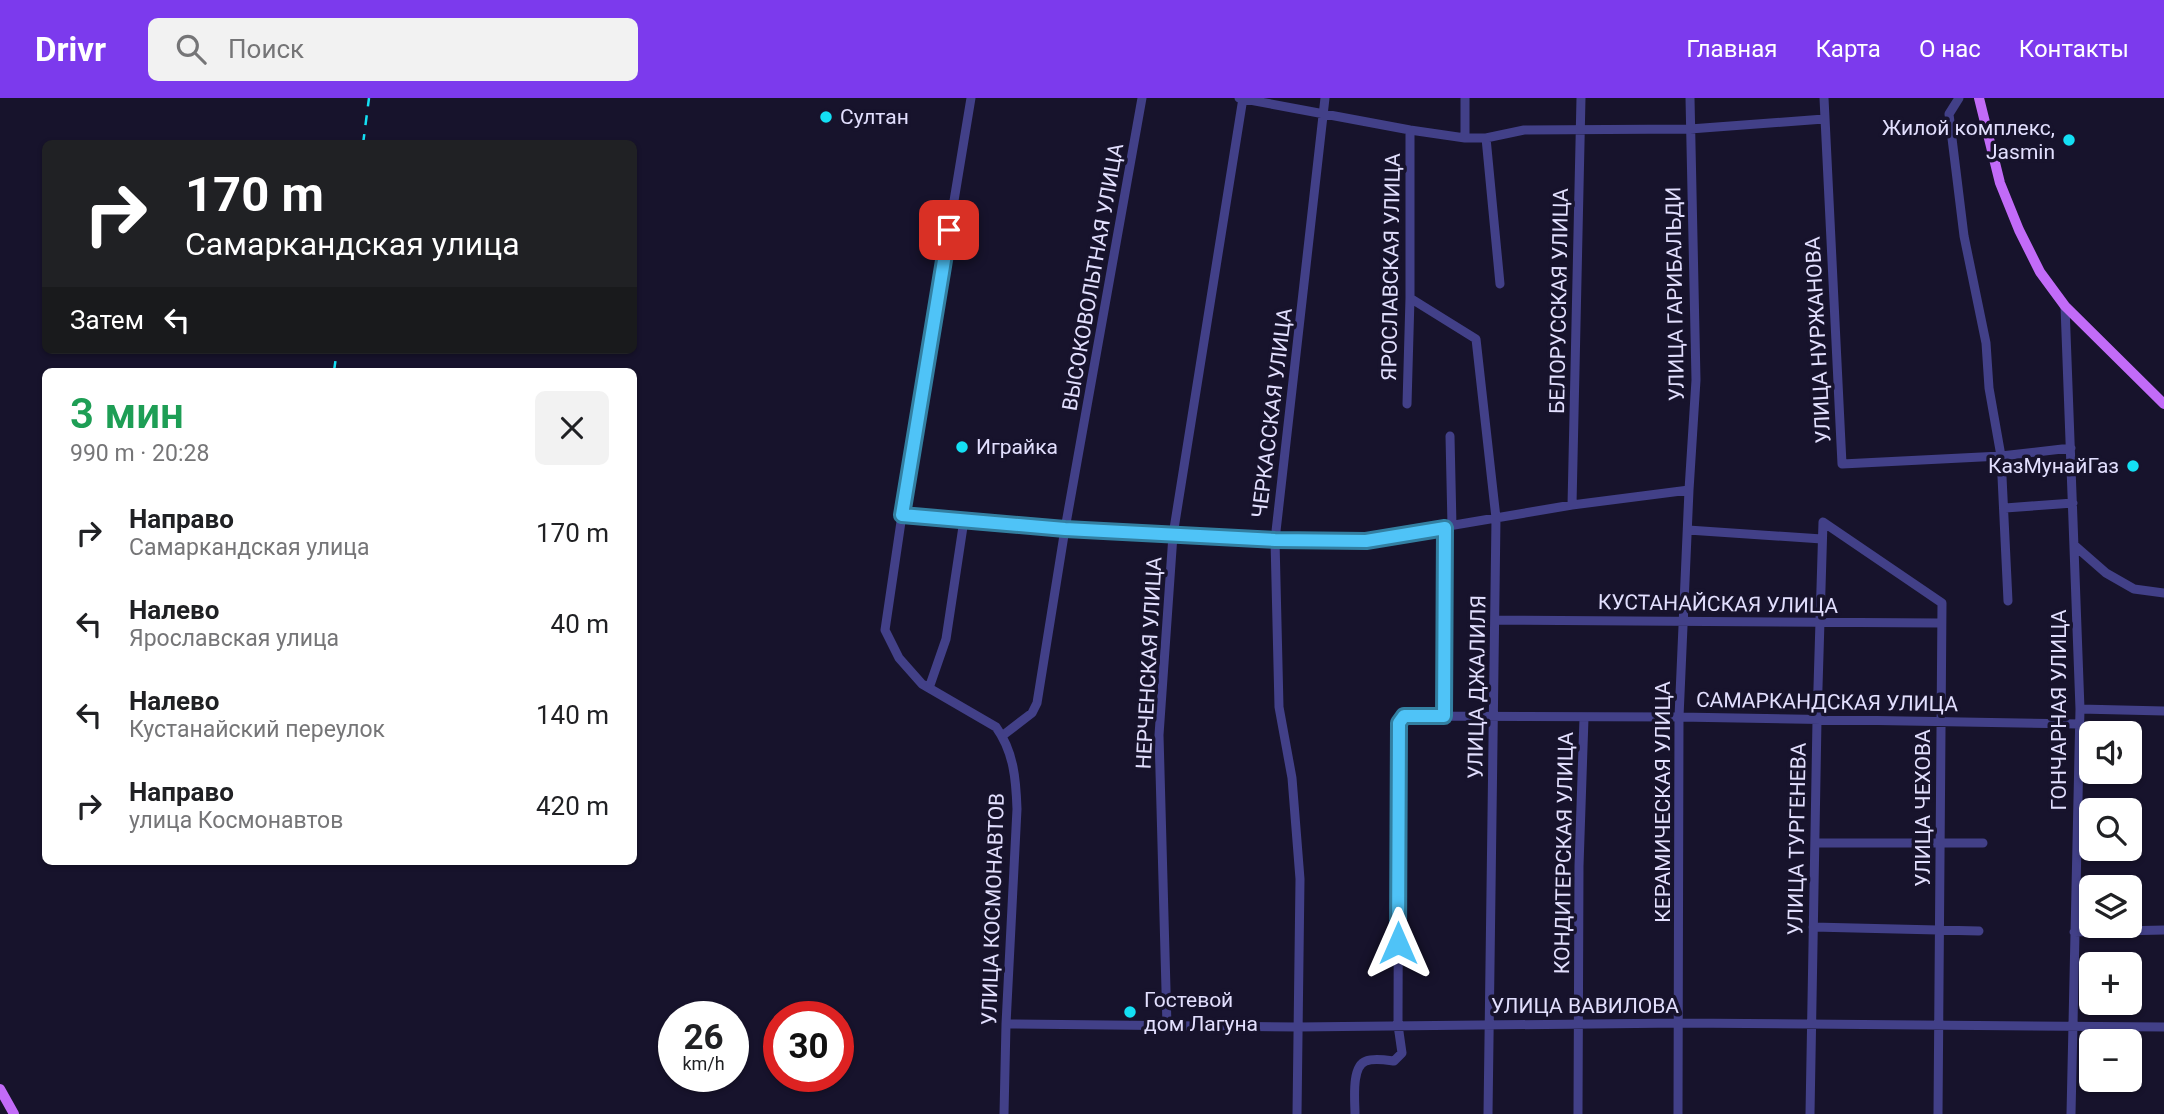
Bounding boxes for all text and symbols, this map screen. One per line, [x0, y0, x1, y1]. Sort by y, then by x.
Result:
search box [148, 18, 638, 81]
text: Drivr [35, 30, 106, 69]
icon: search [172, 30, 210, 68]
text: Поиск [228, 34, 304, 64]
text: Главная [1686, 35, 1777, 63]
text: Карта [1815, 35, 1881, 63]
text: О нас [1919, 35, 1981, 63]
text: Контакты [2019, 35, 2129, 63]
place label: Султан [840, 105, 909, 129]
marker: Султан [818, 109, 834, 125]
place label: Жилой комплекс, Jasmin [1882, 116, 2055, 164]
marker: Жилой комплекс, Jasmin [2061, 132, 2077, 148]
street label: ВЫСОКОВОЛЬТНАЯ УЛИЦА [1058, 141, 1128, 413]
street label: ЯРОСЛАВСКАЯ УЛИЦА [1377, 153, 1405, 381]
text: 170 m [185, 166, 324, 223]
icon: right [70, 168, 161, 259]
street label: УЛИЦА ГАРИБАЛЬДИ [1661, 187, 1689, 401]
street label: БЕЛОРУССКАЯ УЛИЦА [1545, 188, 1573, 414]
pin [919, 200, 979, 260]
icon: arrive [930, 211, 968, 249]
text: Самаркандская улица [185, 225, 520, 263]
street label: УЛИЦА НУРЖАНОВА [1801, 236, 1835, 444]
icon: left [158, 301, 196, 339]
text: Затем [70, 305, 144, 335]
street label: ЧЕРКАССКАЯ УЛИЦА [1247, 306, 1297, 519]
text: 3 мин [70, 389, 184, 438]
button: close [535, 391, 609, 465]
place label: Играйка [976, 435, 1058, 459]
marker: Играйка [954, 439, 970, 455]
text: 990 m · 20:28 [70, 440, 209, 467]
place label: КазМунайГаз [1988, 454, 2119, 478]
marker: КазМунайГаз [2125, 458, 2141, 474]
text: Направо [129, 504, 234, 534]
icon: right [70, 514, 108, 552]
text: 170 m [536, 518, 609, 548]
text: Самаркандская улица [129, 534, 370, 561]
street label: НЕРЧЕНСКАЯ УЛИЦА [1131, 556, 1167, 770]
street label: КУСТАНАЙСКАЯ УЛИЦА [1598, 590, 1839, 618]
text: Налево [129, 595, 219, 625]
street label: УЛИЦА ДЖАЛИЛЯ [1463, 595, 1491, 779]
icon: left [70, 605, 108, 643]
text: 40 m [551, 609, 609, 639]
street label: ГОНЧАРНАЯ УЛИЦА [2047, 609, 2071, 810]
text: Ярославская улица [129, 625, 339, 652]
street label: КЕРАМИЧЕСКАЯ УЛИЦА [1651, 681, 1675, 923]
text: Налево [129, 686, 219, 716]
street label: САМАРКАНДСКАЯ УЛИЦА [1696, 688, 1958, 716]
icon: left [70, 696, 108, 734]
text: 140 m [536, 700, 609, 730]
text: Кустанайский переулок [129, 716, 385, 743]
map controls [2079, 721, 2142, 1092]
button: sound [2079, 721, 2142, 784]
street label: УЛИЦА ЧЕХОВА [1911, 729, 1935, 887]
street label: КОНДИТЕРСКАЯ УЛИЦА [1550, 731, 1578, 974]
street label: УЛИЦА ТУРГЕНЕВА [1783, 742, 1811, 936]
text: Направо [129, 777, 234, 807]
icon: right [70, 787, 108, 825]
text: 420 m [536, 791, 609, 821]
street label: УЛИЦА КОСМОНАВТОВ [977, 792, 1009, 1026]
button: search [2079, 798, 2142, 861]
text: улица Космонавтов [129, 807, 343, 834]
button: layers [2079, 875, 2142, 938]
position arrow [1361, 906, 1435, 980]
button: + [2079, 952, 2142, 1015]
place label: Гостевой дом Лагуна [1144, 988, 1258, 1036]
street label: УЛИЦА ВАВИЛОВА [1491, 994, 1679, 1018]
speed limit sign: 30 [763, 1001, 854, 1092]
marker: Гостевой дом Лагуна [1122, 1004, 1138, 1020]
text: 26 [683, 1017, 724, 1058]
button: − [2079, 1029, 2142, 1092]
text: km/h [682, 1053, 725, 1074]

